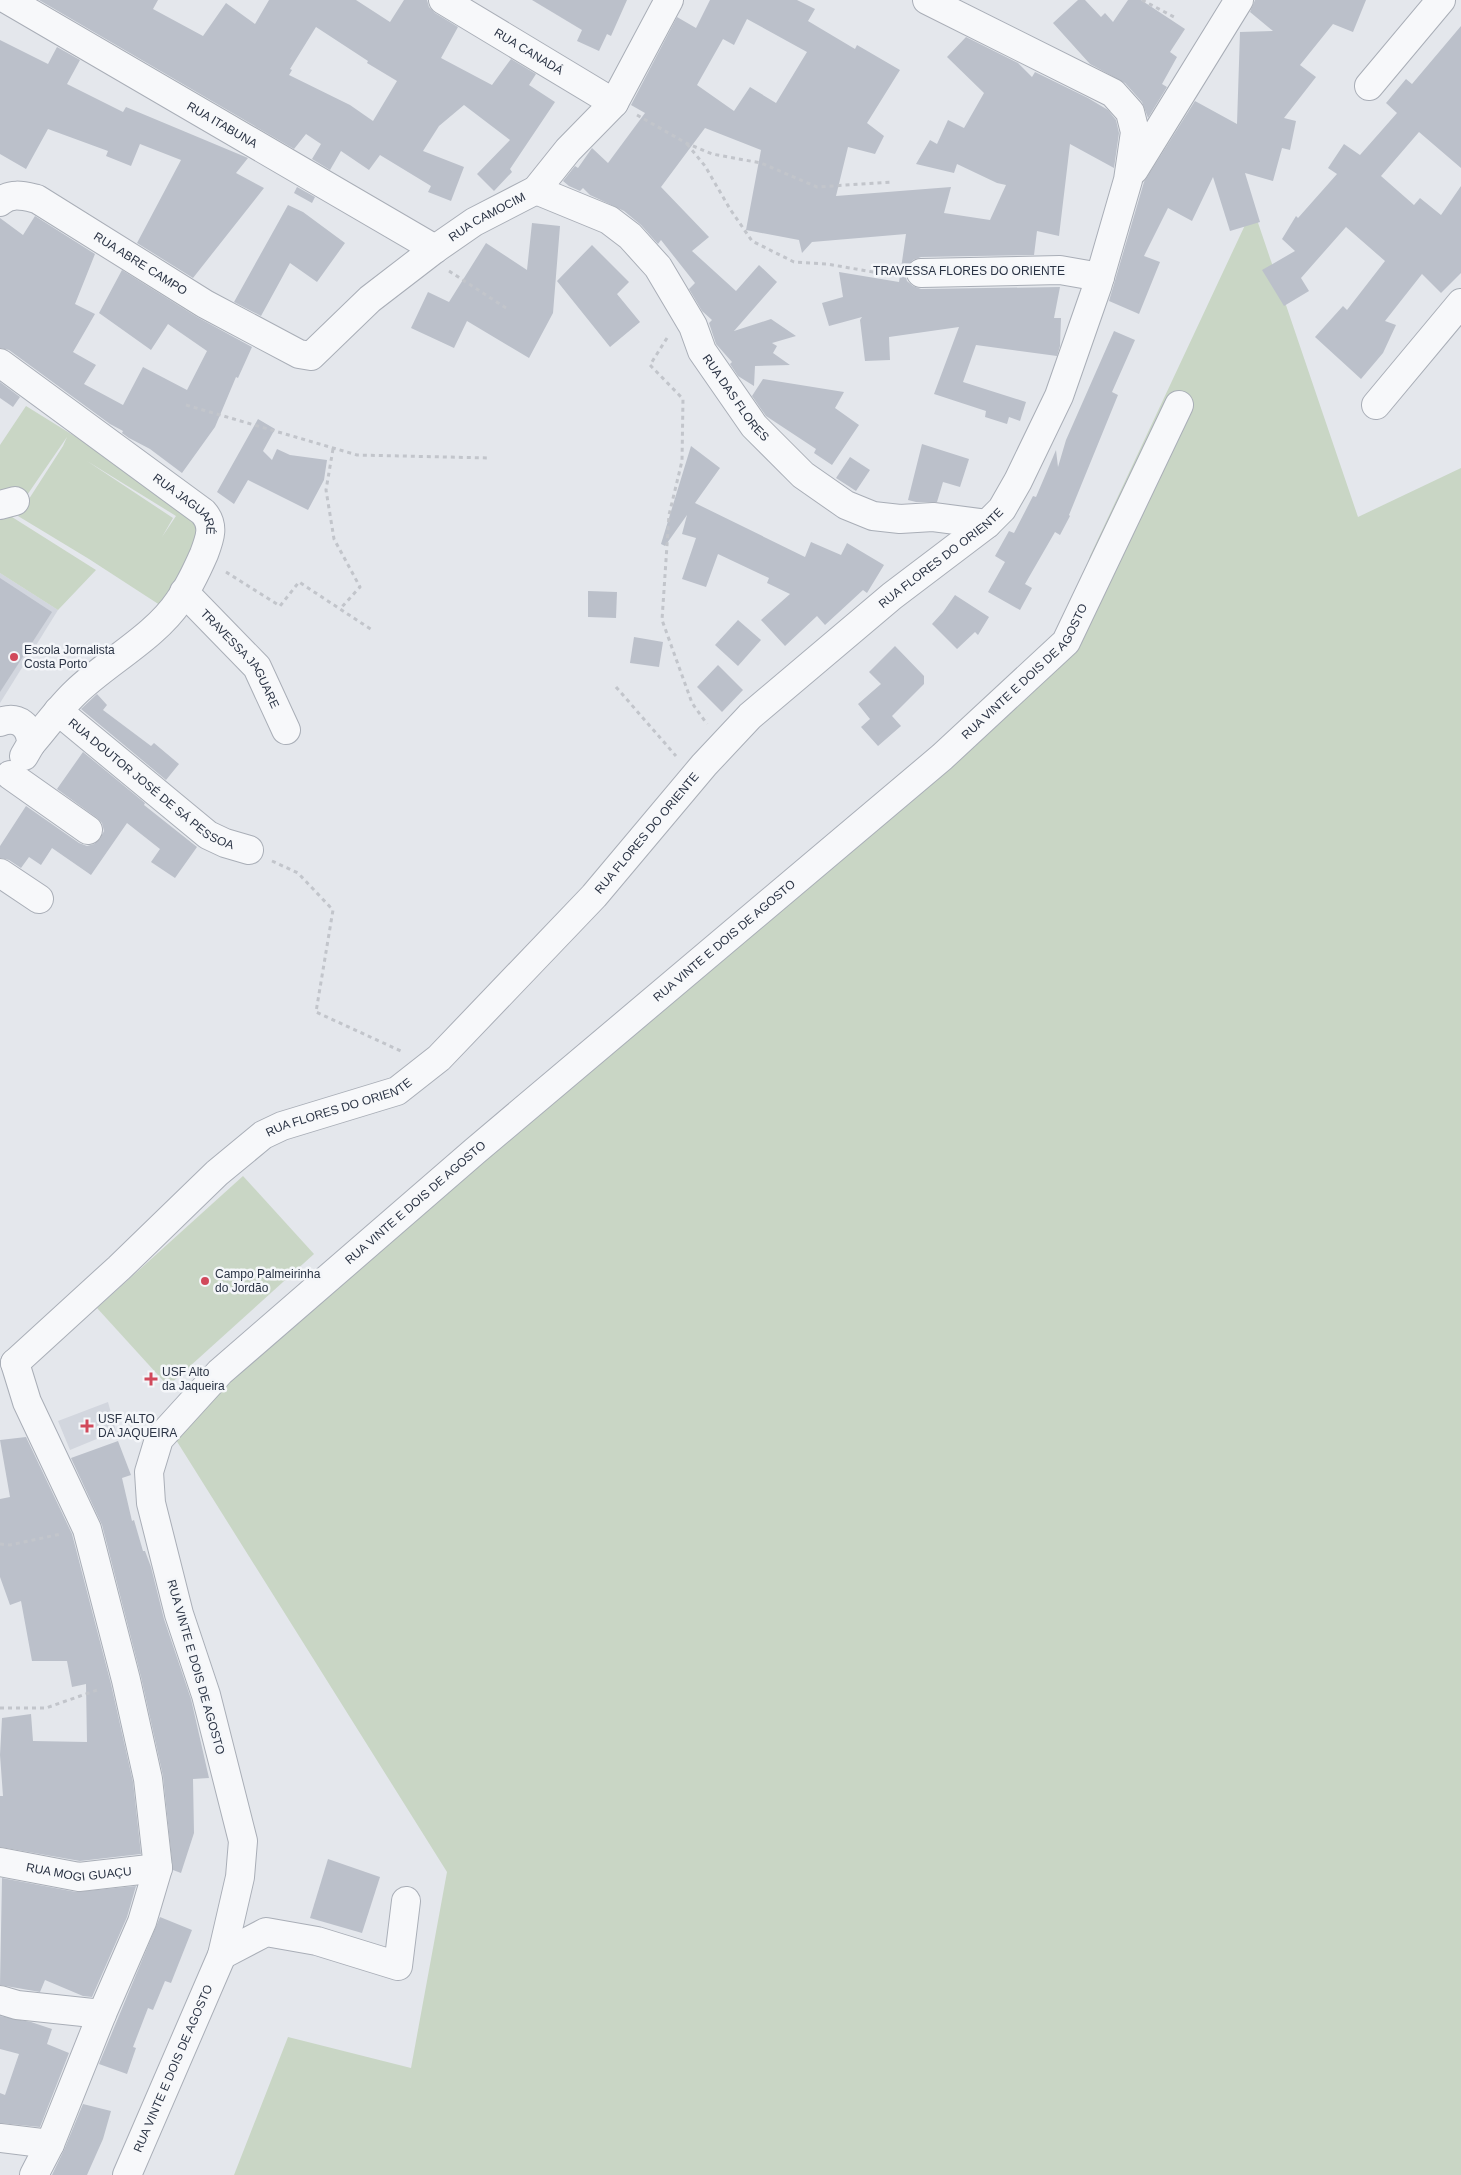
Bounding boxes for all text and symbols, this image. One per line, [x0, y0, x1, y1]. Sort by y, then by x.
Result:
street label: RUA CANADÁ [492, 25, 566, 78]
street label: RUA ITABUNA [184, 99, 260, 151]
street label: RUA CAMOCIM [446, 190, 528, 244]
street label: RUA ABRE CAMPO [91, 229, 190, 298]
street label: TRAVESSA FLORES DO ORIENTE [873, 264, 1065, 278]
street label: RUA DAS FLORES [699, 352, 772, 444]
street label: RUA JAGUARÉ [150, 471, 218, 535]
street label: RUA FLORES DO ORIENTE [876, 505, 1006, 611]
street label: RUA VINTE E DOIS DE AGOSTO [959, 601, 1090, 742]
street label: TRAVESSA JAGUARE [198, 606, 282, 710]
place label: Escola Jornalista Costa Porto [24, 643, 115, 671]
marker: Escola Jornalista Costa Porto [8, 651, 20, 663]
street label: RUA DOUTOR JOSÉ DE SÁ PESSOA [66, 716, 236, 852]
street label: RUA FLORES DO ORIENTE [592, 770, 702, 897]
street label: RUA VINTE E DOIS DE AGOSTO [650, 877, 798, 1005]
street label: RUA FLORES DO ORIENTE [264, 1075, 415, 1140]
street label: RUA VINTE E DOIS DE AGOSTO [342, 1138, 489, 1267]
place label: Campo Palmeirinha do Jordão [215, 1267, 321, 1295]
marker: Campo Palmeirinha do Jordão [199, 1275, 211, 1287]
place label: USF Alto da Jaqueira [162, 1365, 225, 1393]
marker: USF Alto da Jaqueira [144, 1372, 158, 1386]
place label: USF ALTO DA JAQUEIRA [98, 1412, 177, 1440]
marker: USF ALTO DA JAQUEIRA [80, 1419, 94, 1433]
street label: RUA VINTE E DOIS DE AGOSTO [164, 1578, 228, 1756]
street label: RUA MOGI GUAÇU [25, 1860, 132, 1884]
street label: RUA VINTE E DOIS DE AGOSTO [131, 1982, 215, 2155]

